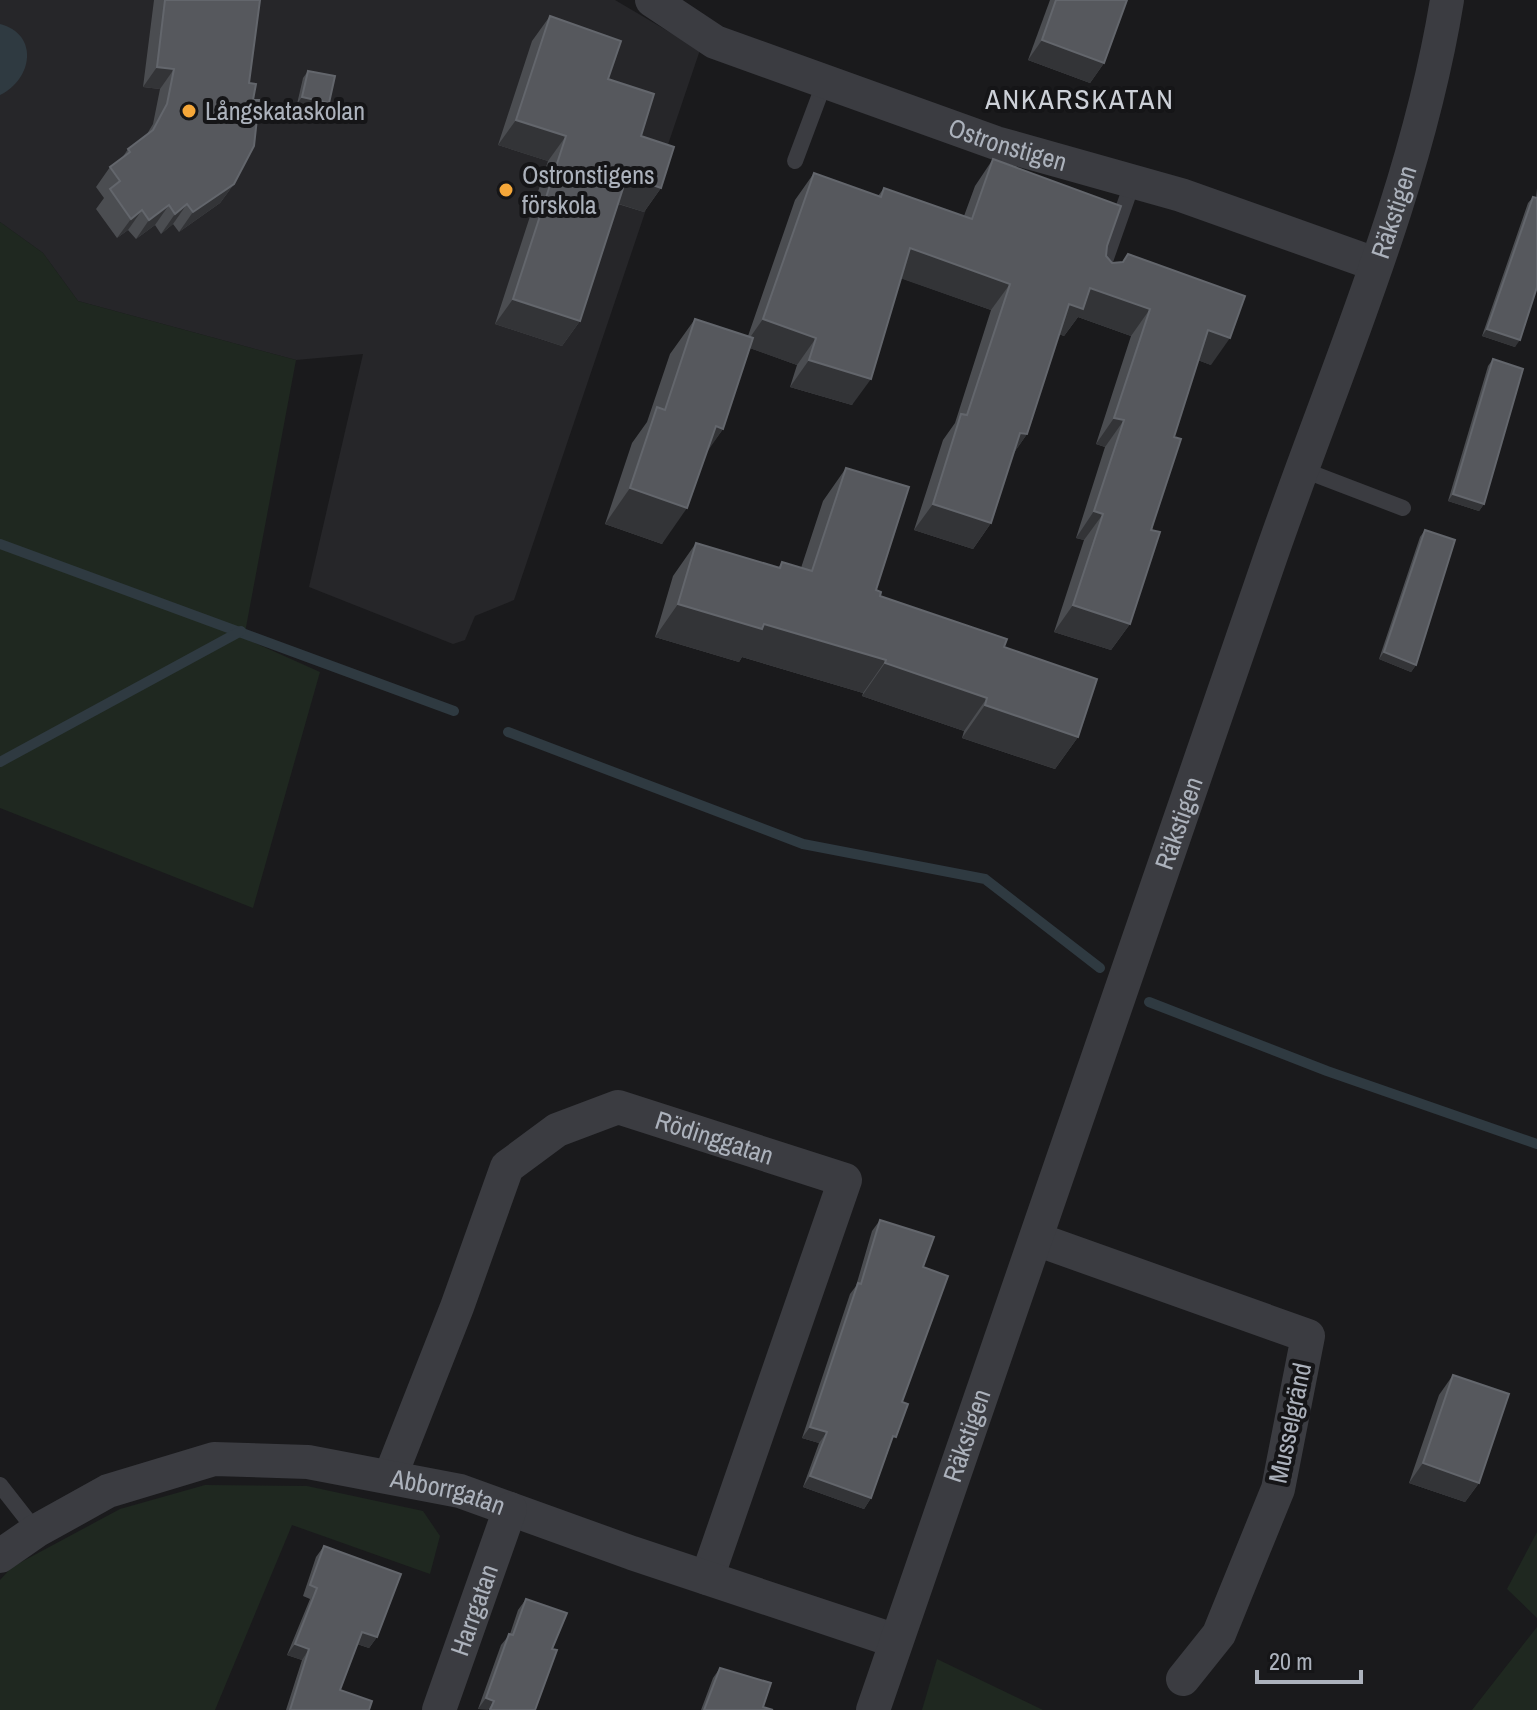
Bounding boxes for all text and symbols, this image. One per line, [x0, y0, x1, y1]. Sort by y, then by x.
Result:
district label: ANKARSKATAN [984, 80, 1175, 118]
place label: Långskataskolan [205, 93, 365, 128]
marker: Långskataskolan [180, 102, 198, 120]
street label: Ostronstigen [944, 109, 1071, 179]
place label: Ostronstigens förskola [522, 157, 655, 222]
street label: Räkstigen [1362, 161, 1425, 263]
marker: Ostronstigens förskola [497, 181, 515, 199]
street label: Räkstigen [1146, 772, 1211, 874]
street label: Rödinggatan [651, 1102, 778, 1173]
street label: Musselgränd [1260, 1360, 1319, 1486]
street label: Räkstigen [934, 1384, 998, 1487]
street label: Abborrgatan [387, 1460, 510, 1523]
street label: Harrgatan [442, 1559, 506, 1660]
scale bar [1257, 1634, 1361, 1684]
text: 20 m [1269, 1645, 1313, 1677]

